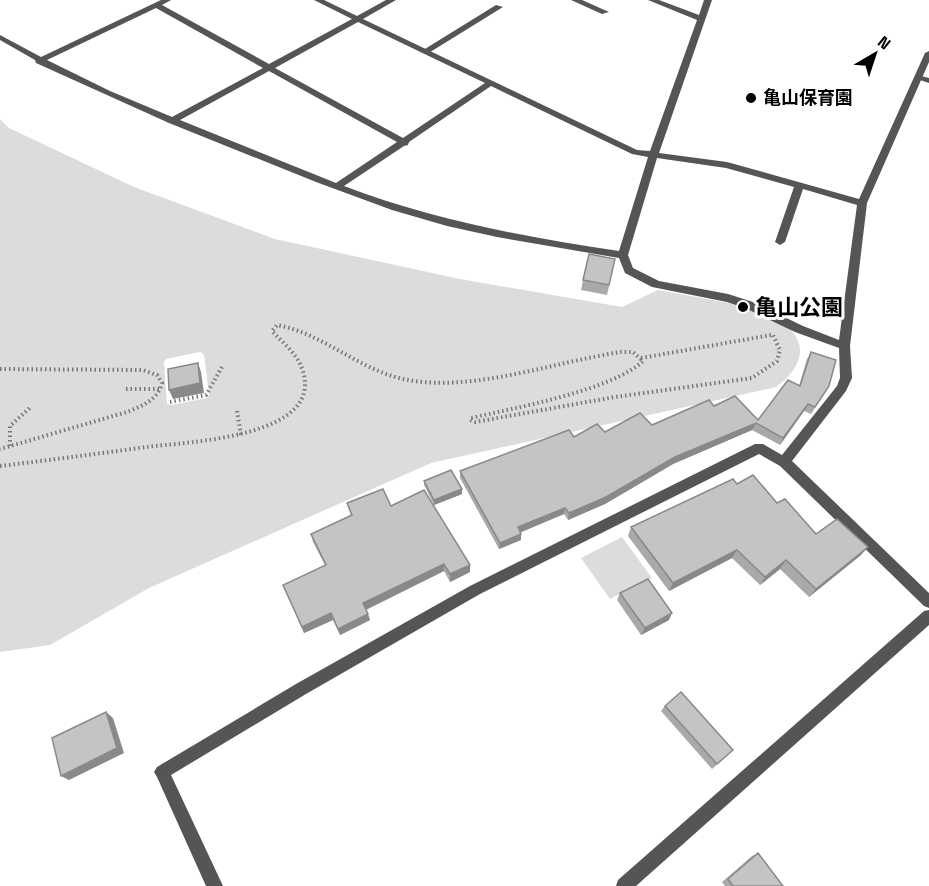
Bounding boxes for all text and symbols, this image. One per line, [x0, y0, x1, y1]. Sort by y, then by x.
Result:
north arrow [845, 24, 905, 84]
text: N [873, 31, 895, 54]
place label: 亀山保育園 [763, 86, 853, 109]
marker: 亀山保育園 [744, 91, 758, 105]
place label: 亀山公園 [755, 293, 843, 321]
marker: 亀山公園 [736, 300, 750, 314]

